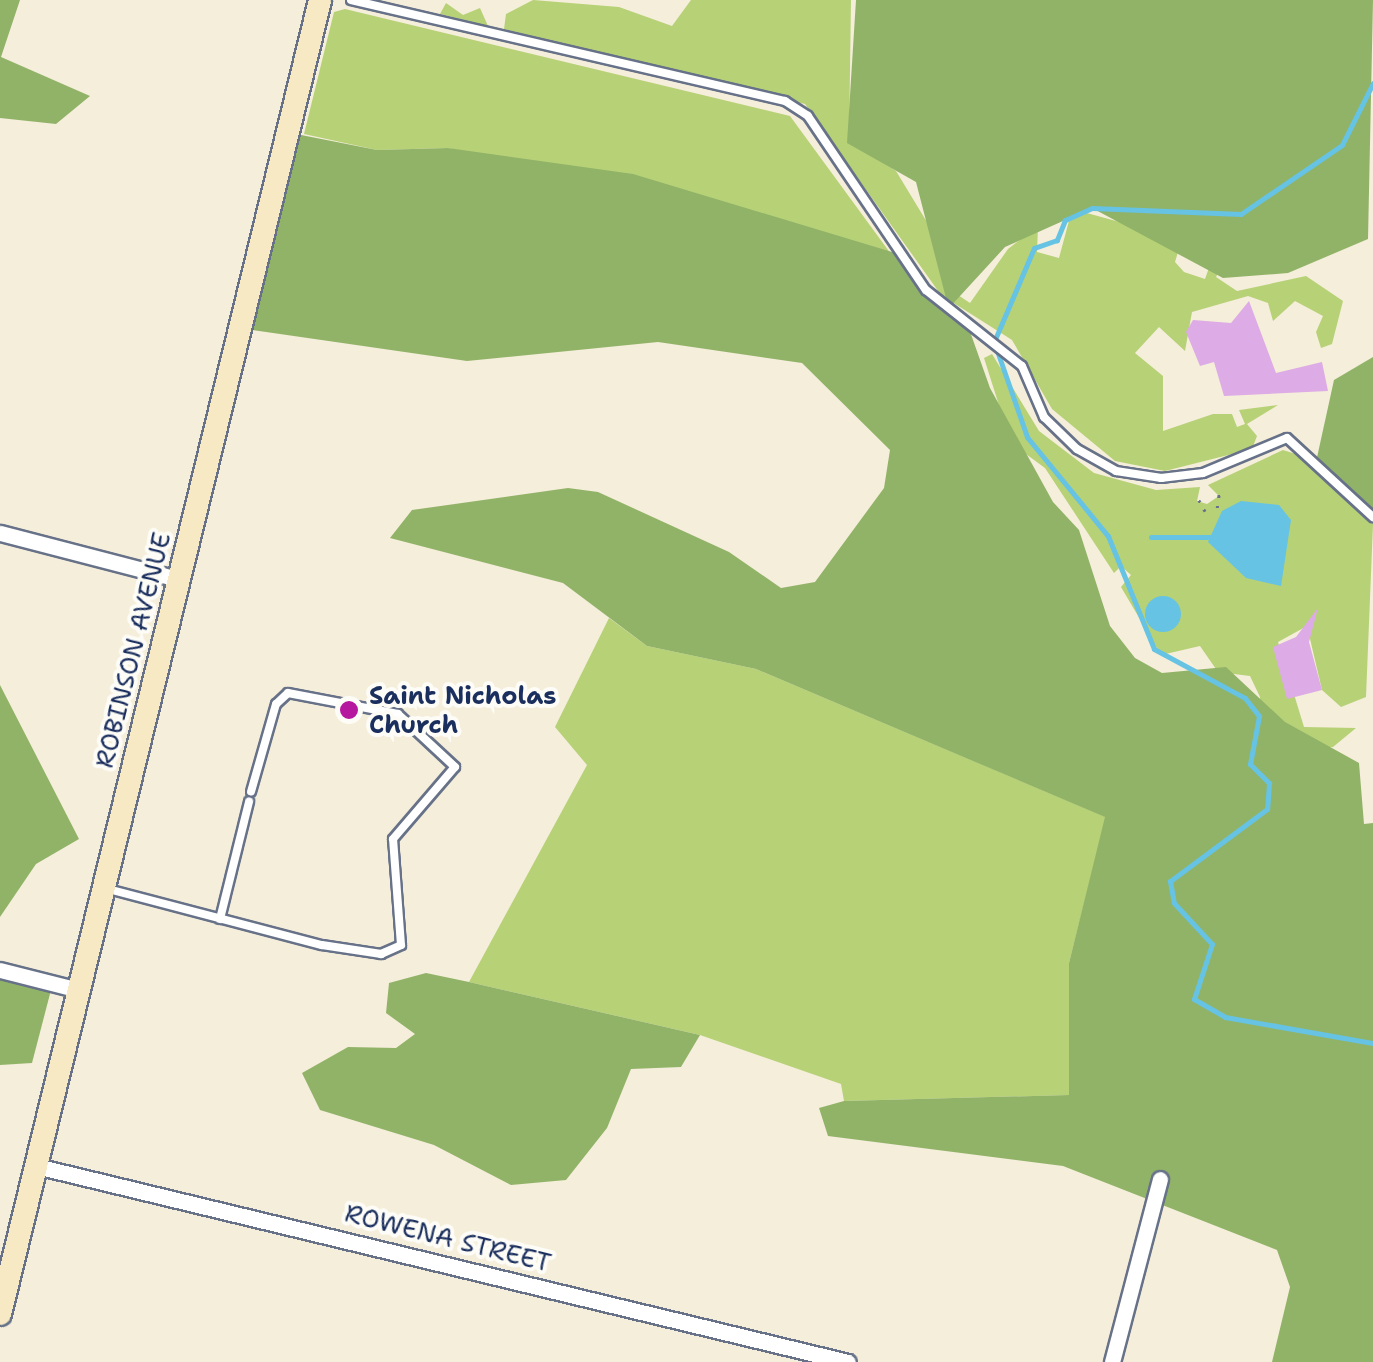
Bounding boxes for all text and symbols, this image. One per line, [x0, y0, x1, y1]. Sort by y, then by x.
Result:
street label: ROBINSON AVENUE [89, 529, 177, 771]
place label: Saint Nicholas Church [369, 681, 556, 740]
marker: Saint Nicholas Church [338, 699, 360, 721]
street label: ROWENA STREET [342, 1198, 554, 1278]

